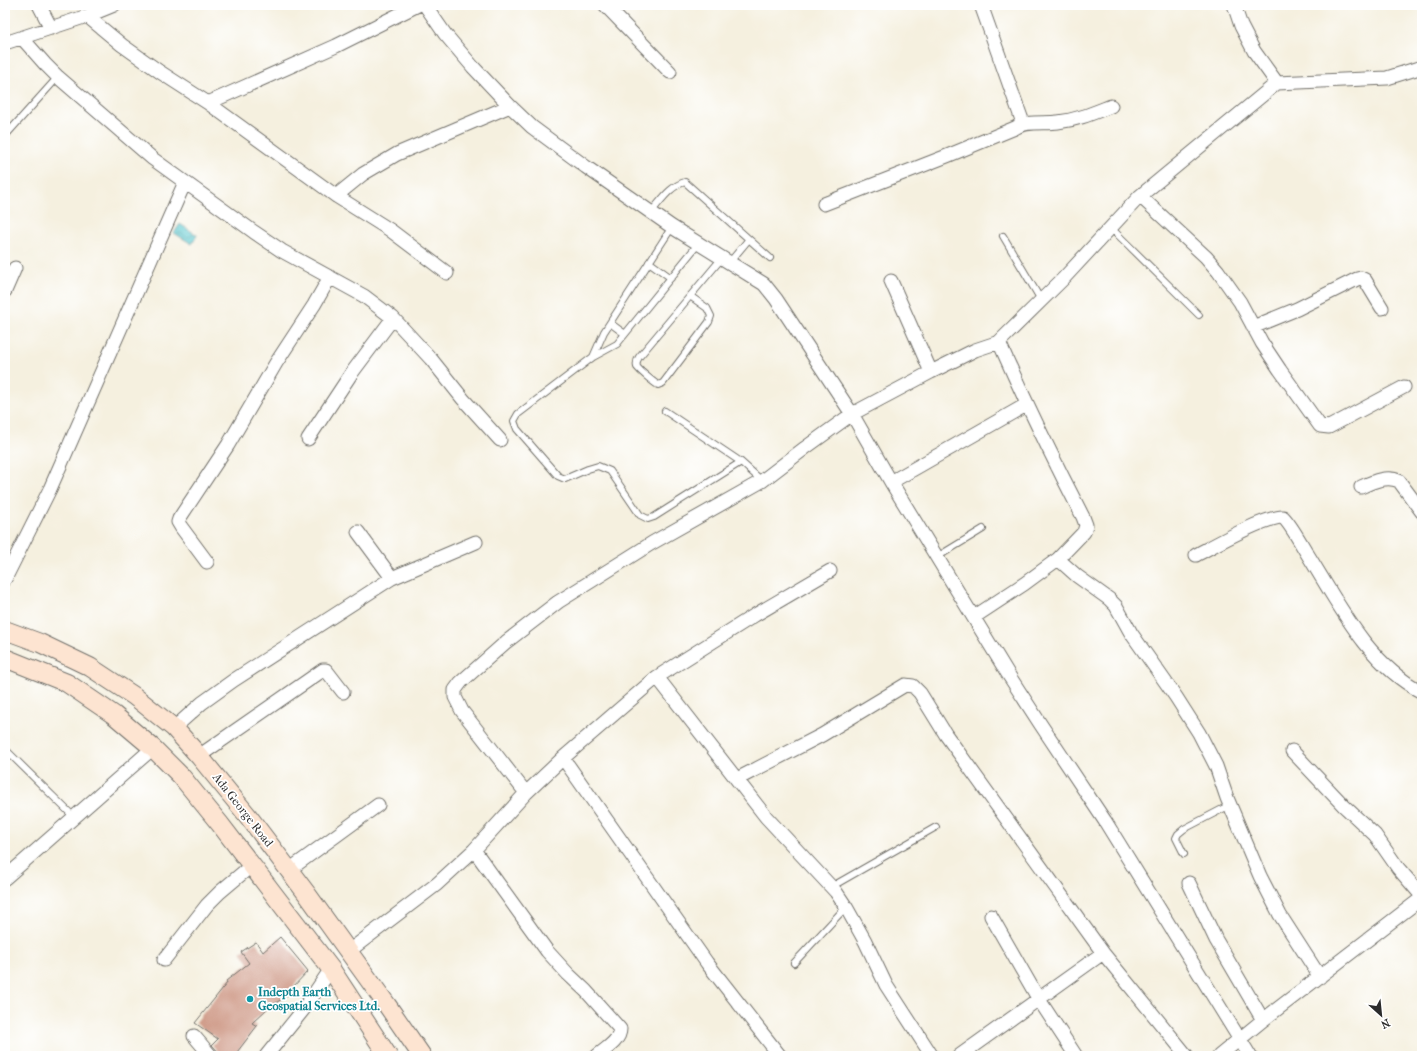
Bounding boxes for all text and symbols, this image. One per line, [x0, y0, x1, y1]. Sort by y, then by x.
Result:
street label: Ada George Road [209, 770, 276, 850]
place label: Indepth Earth Geospatial Services Ltd. [258, 985, 381, 1014]
marker: Indepth Earth Geospatial Services Ltd. [245, 994, 255, 1004]
north arrow [1361, 995, 1401, 1035]
text: N [1378, 1016, 1392, 1031]

